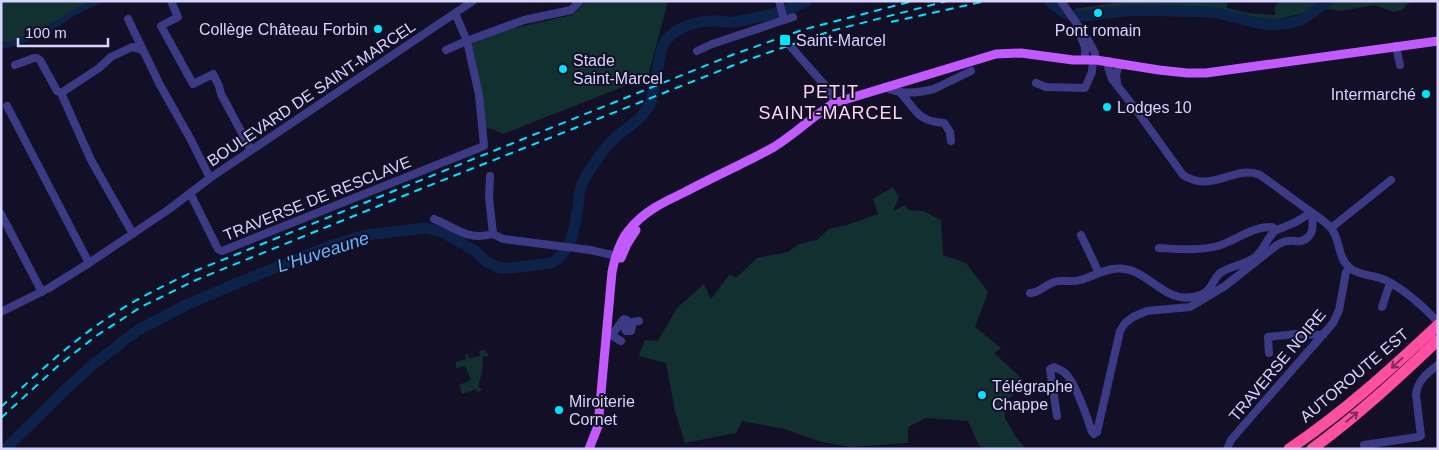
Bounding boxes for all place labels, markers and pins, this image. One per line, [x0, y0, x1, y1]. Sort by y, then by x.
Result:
marker: Pont romain [1092, 7, 1104, 19]
place label: Collège Château Forbin [199, 21, 368, 38]
place label: Pont romain [1055, 22, 1141, 39]
marker: Collège Château Forbin [372, 23, 384, 35]
place label: Saint-Marcel [796, 32, 886, 49]
marker: Saint-Marcel [778, 33, 792, 47]
place label: Stade Saint-Marcel [573, 52, 663, 87]
marker: Stade Saint-Marcel [557, 63, 569, 75]
place label: Intermarché [1331, 86, 1416, 103]
marker: Intermarché [1420, 88, 1432, 100]
place label: Lodges 10 [1117, 99, 1192, 116]
marker: Lodges 10 [1101, 101, 1113, 113]
place label: Télégraphe Chappe [992, 378, 1073, 413]
marker: Télégraphe Chappe [976, 389, 988, 401]
place label: Miroiterie Cornet [569, 393, 635, 428]
marker: Miroiterie Cornet [553, 404, 565, 416]

